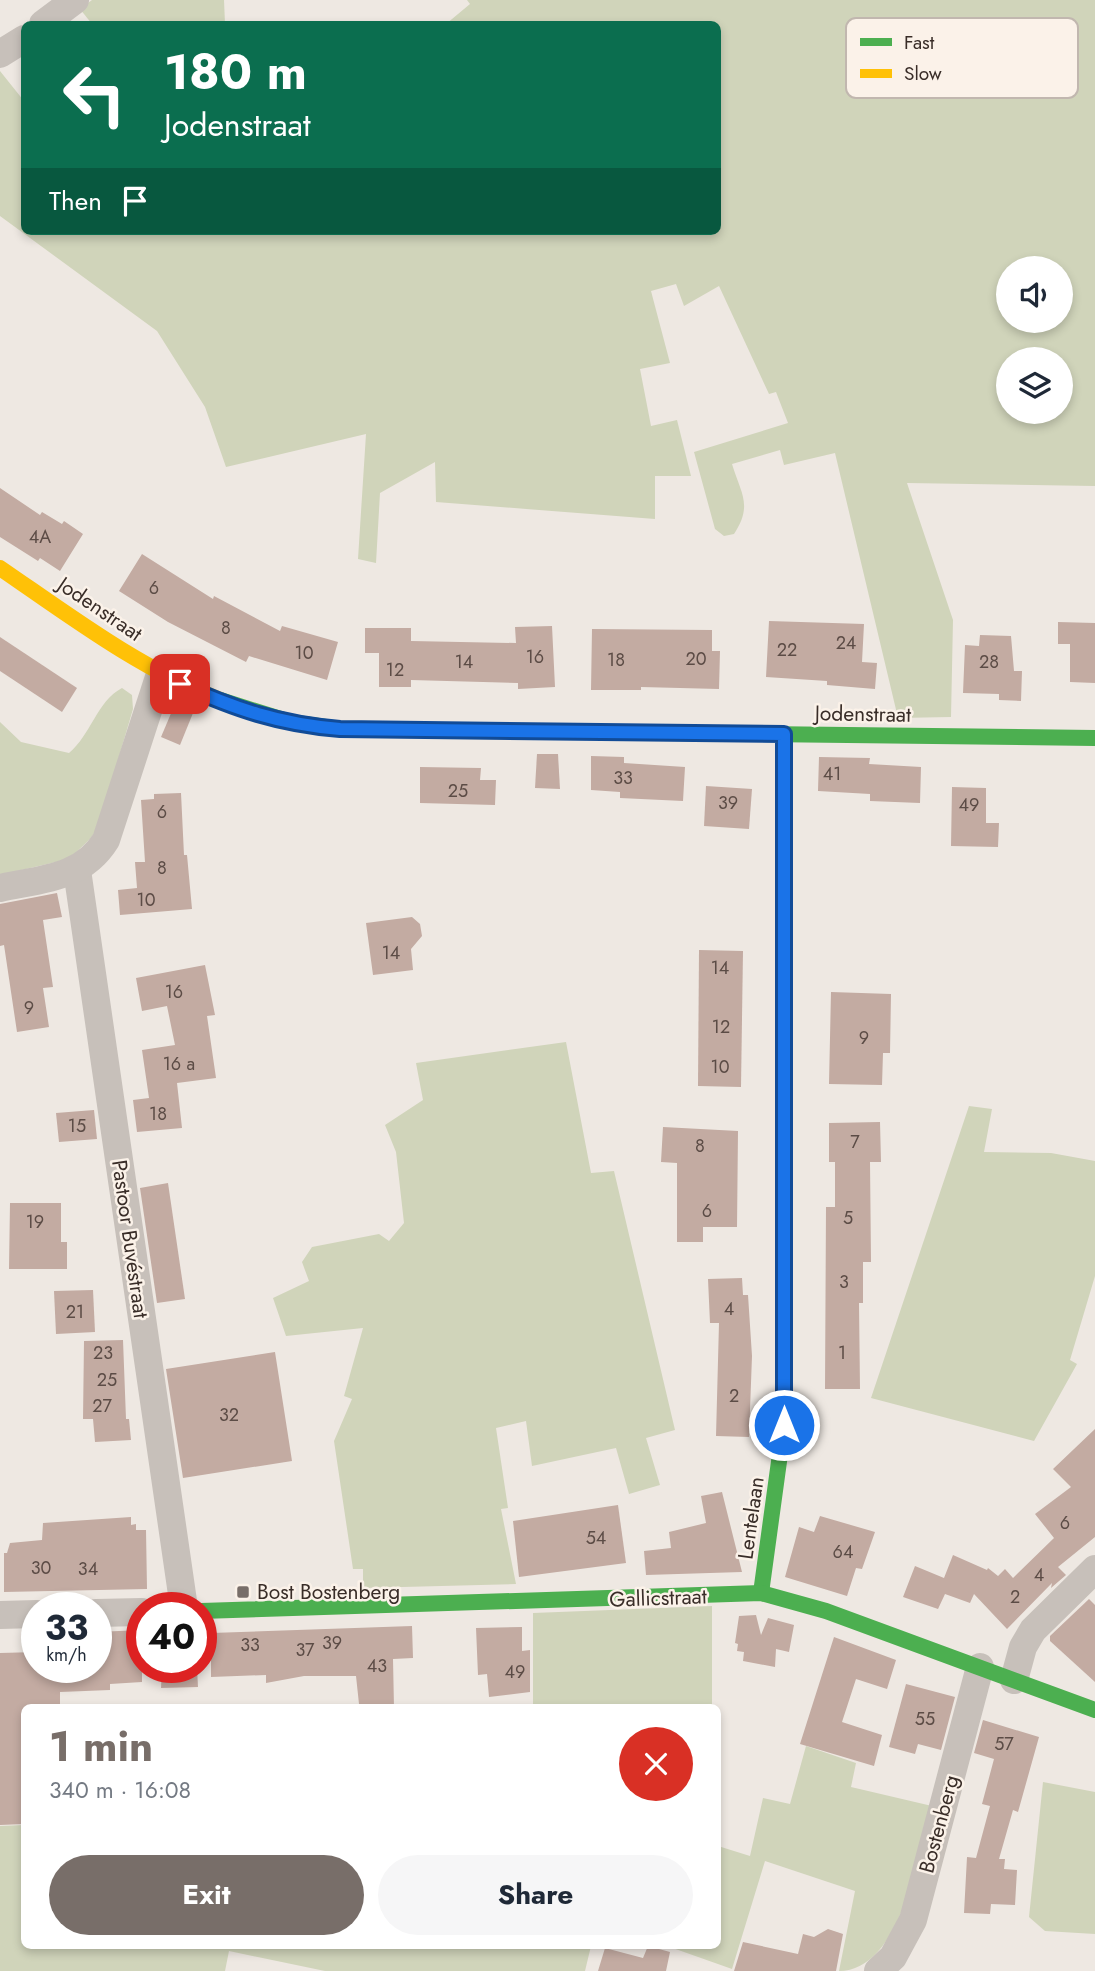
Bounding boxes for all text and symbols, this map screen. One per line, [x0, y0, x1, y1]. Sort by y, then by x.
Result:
legend [846, 18, 1078, 98]
text: Fast [904, 29, 935, 56]
text: 180 m [164, 37, 307, 107]
icon: left [49, 49, 140, 140]
text: Slow [904, 60, 942, 87]
text: Jodenstraat [164, 102, 311, 148]
text: Then [49, 182, 102, 220]
icon: arrive [116, 182, 154, 220]
map controls [996, 256, 1073, 424]
button: sound [996, 256, 1073, 333]
button: layers [996, 347, 1073, 424]
house number: 4A [29, 524, 51, 550]
street label: Jodenstraat [49, 568, 148, 648]
house number: 6 [149, 575, 159, 601]
house number: 8 [221, 615, 231, 641]
house number: 24 [836, 630, 856, 656]
house number: 22 [777, 637, 797, 663]
house number: 10 [295, 640, 314, 666]
house number: 16 [526, 644, 544, 670]
house number: 20 [685, 646, 707, 672]
house number: 18 [607, 647, 625, 673]
house number: 14 [455, 649, 473, 675]
house number: 28 [979, 649, 999, 675]
pin [150, 654, 210, 714]
house number: 12 [386, 657, 404, 683]
icon: arrive [161, 665, 199, 703]
street label: Jodenstraat [812, 698, 911, 730]
house number: 41 [823, 761, 841, 787]
house number: 33 [613, 765, 633, 791]
house number: 25 [448, 778, 468, 804]
house number: 39 [718, 790, 738, 816]
house number: 49 [959, 792, 979, 818]
house number: 6 [157, 799, 167, 825]
house number: 8 [157, 855, 167, 881]
house number: 10 [137, 887, 156, 913]
house number: 14 [382, 940, 400, 966]
house number: 14 [711, 955, 729, 981]
house number: 16 [165, 979, 183, 1005]
house number: 9 [24, 995, 34, 1021]
house number: 12 [712, 1014, 730, 1040]
house number: 9 [859, 1025, 869, 1051]
house number: 16 a [163, 1051, 195, 1077]
house number: 10 [711, 1054, 730, 1080]
house number: 18 [149, 1101, 167, 1127]
house number: 15 [68, 1113, 86, 1139]
house number: 7 [850, 1129, 860, 1155]
house number: 8 [695, 1133, 705, 1159]
street label: Pastoor Buvéstraat [104, 1158, 156, 1320]
house number: 6 [702, 1198, 712, 1224]
house number: 5 [843, 1205, 853, 1231]
house number: 19 [26, 1209, 44, 1235]
house number: 3 [839, 1269, 849, 1295]
house number: 4 [724, 1296, 734, 1322]
house number: 21 [66, 1299, 84, 1325]
house number: 23 [93, 1340, 113, 1366]
house number: 1 [838, 1340, 846, 1366]
house number: 25 [97, 1367, 117, 1393]
house number: 2 [729, 1383, 739, 1409]
position arrow [747, 1388, 821, 1462]
house number: 27 [92, 1393, 112, 1419]
house number: 32 [219, 1402, 239, 1428]
street label: Lentelaan [730, 1475, 772, 1561]
house number: 6 [1060, 1510, 1070, 1536]
house number: 54 [586, 1525, 606, 1551]
house number: 64 [833, 1539, 853, 1565]
house number: 30 [31, 1555, 52, 1581]
house number: 34 [78, 1556, 98, 1582]
house number: 4 [1034, 1562, 1044, 1588]
place label: Bost Bostenberg [257, 1577, 400, 1607]
street label: Gallicstraat [609, 1581, 707, 1615]
marker: Bost Bostenberg [235, 1584, 251, 1600]
house number: 2 [1010, 1584, 1020, 1610]
speed limit sign: 40 [126, 1592, 217, 1683]
text: 33 [45, 1603, 88, 1653]
house number: 39 [322, 1630, 342, 1656]
house number: 33 [240, 1632, 260, 1658]
house number: 37 [295, 1637, 315, 1663]
text: km/h [46, 1642, 87, 1668]
house number: 43 [367, 1653, 387, 1679]
house number: 49 [505, 1659, 525, 1685]
house number: 55 [915, 1706, 935, 1732]
text: 1 min [49, 1716, 153, 1777]
button: close [619, 1727, 693, 1801]
house number: 57 [994, 1731, 1014, 1757]
street label: Bostenberg [912, 1772, 966, 1876]
text: 340 m · 16:08 [49, 1773, 191, 1807]
button: Exit [49, 1855, 364, 1935]
button: Share [378, 1855, 693, 1935]

